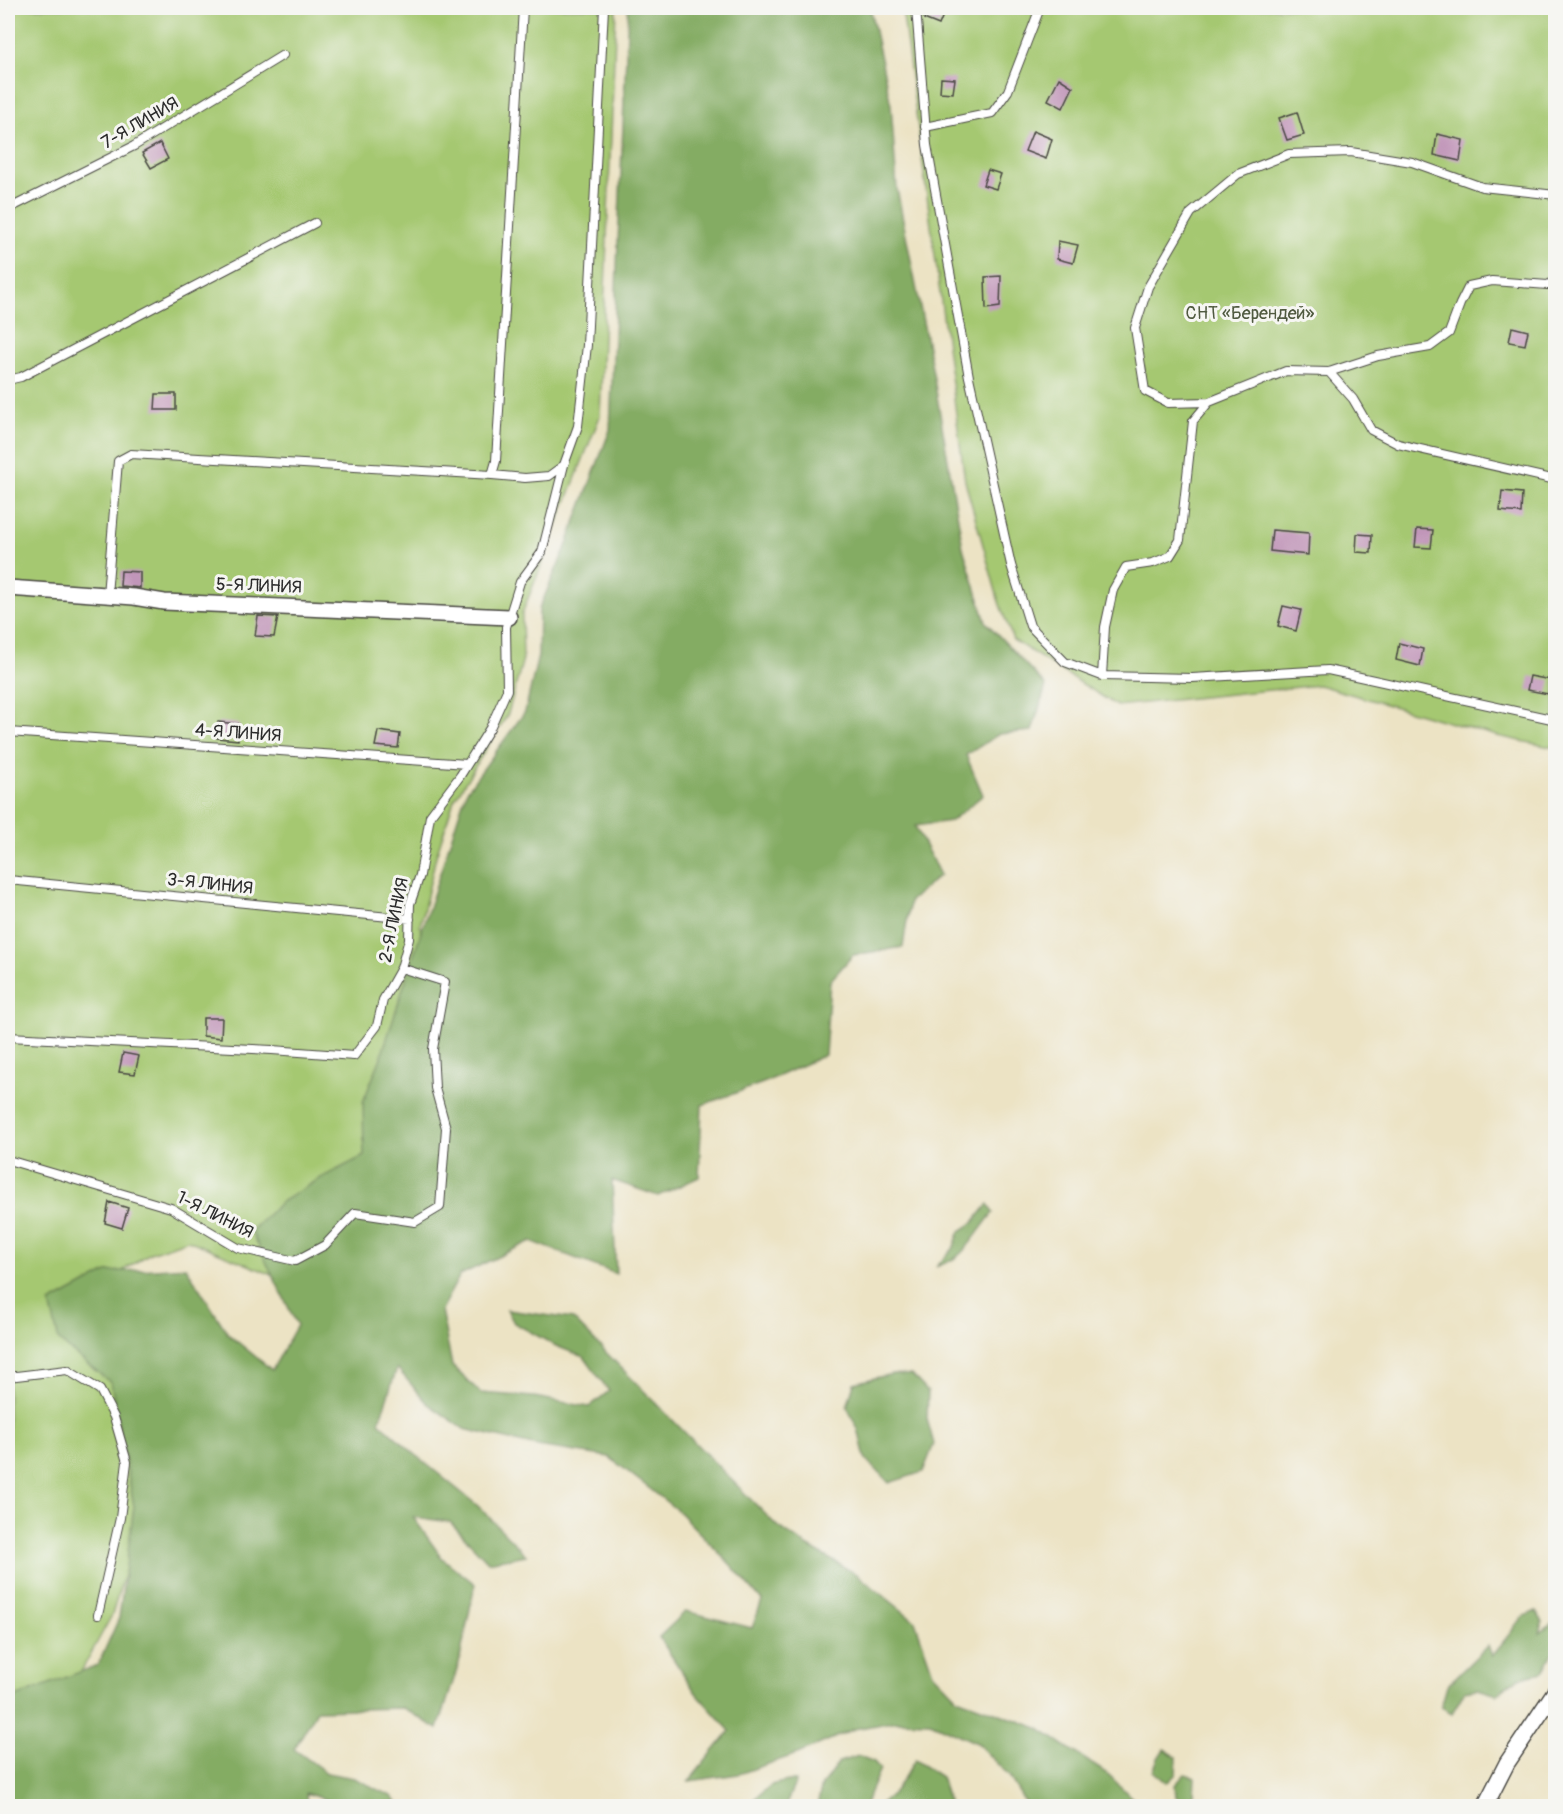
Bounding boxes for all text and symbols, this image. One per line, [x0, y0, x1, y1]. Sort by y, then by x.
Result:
street label: 7-Я ЛИНИЯ [97, 92, 183, 154]
park label: СНТ «Берендей» [1186, 302, 1314, 325]
street label: 5-Я ЛИНИЯ [216, 573, 302, 599]
street label: 4-Я ЛИНИЯ [194, 719, 282, 747]
street label: 3-Я ЛИНИЯ [166, 868, 254, 900]
street label: 2-Я ЛИНИЯ [374, 875, 414, 965]
street label: 1-Я ЛИНИЯ [173, 1186, 257, 1244]

